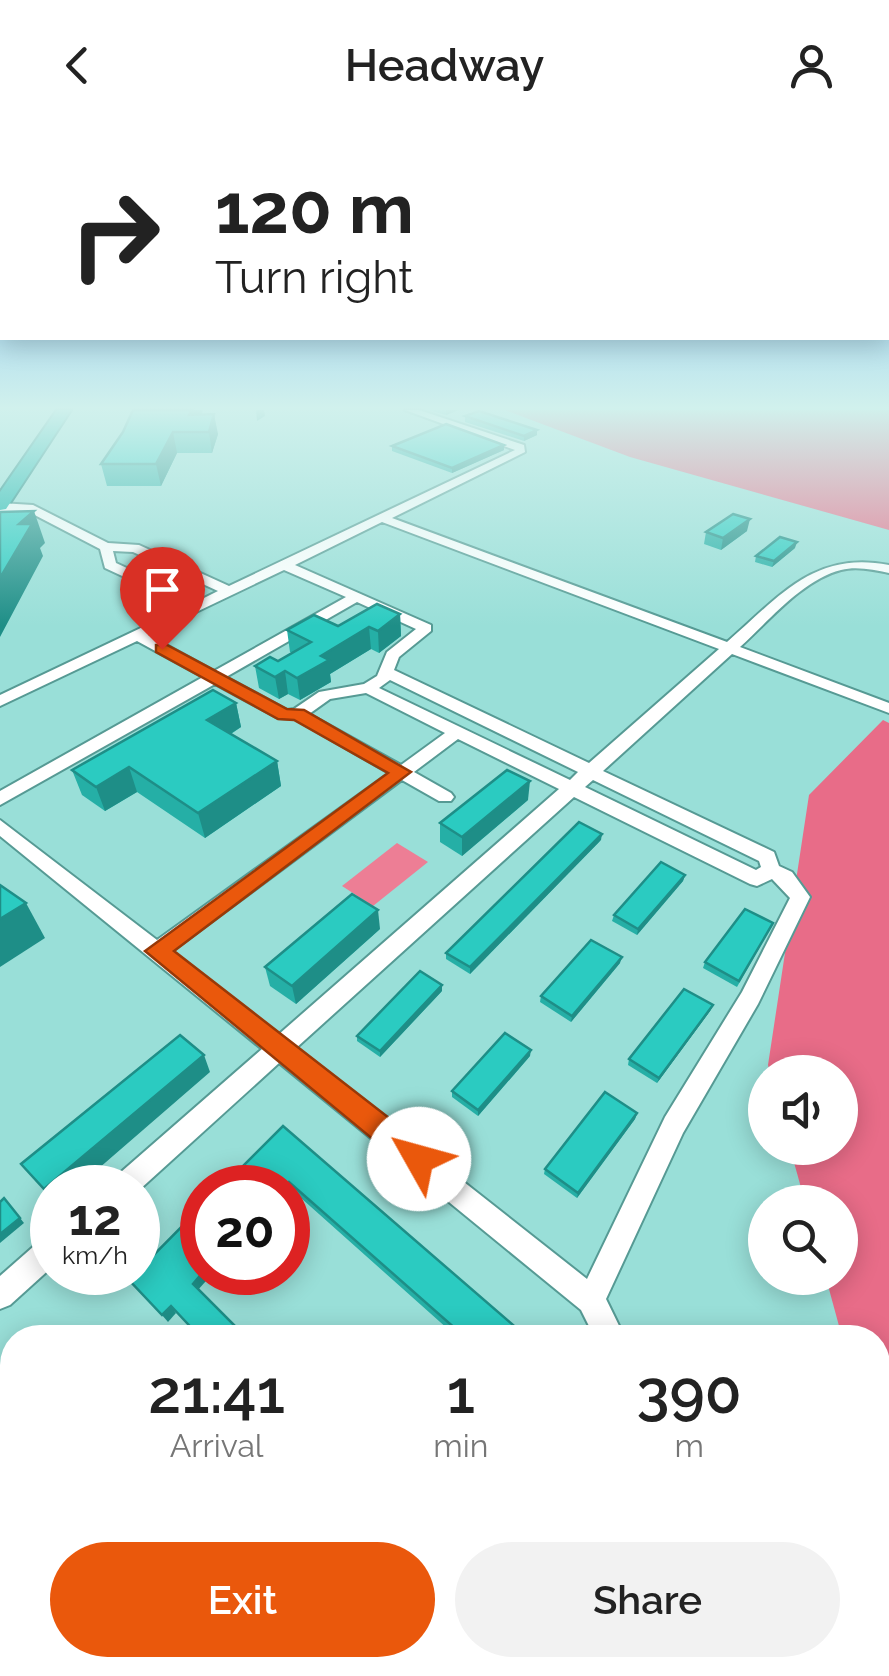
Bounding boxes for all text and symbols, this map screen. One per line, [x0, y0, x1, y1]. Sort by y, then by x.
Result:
icon: back [50, 38, 105, 93]
icon: person [784, 38, 839, 93]
text: Headway [345, 39, 544, 92]
text: 120 m [215, 167, 414, 249]
icon: right [50, 170, 180, 300]
text: Turn right [215, 251, 413, 304]
pin [120, 547, 205, 650]
icon: arrive [135, 562, 190, 617]
map controls [748, 1055, 858, 1295]
button: sound [748, 1055, 858, 1165]
position arrow [367, 1107, 471, 1211]
speed limit sign: 20 [180, 1165, 310, 1295]
button: search [748, 1185, 858, 1295]
text: 12 [69, 1188, 121, 1247]
text: km/h [62, 1240, 128, 1270]
text: 21:41 [148, 1357, 285, 1427]
text: 1 [447, 1357, 475, 1427]
text: 390 [637, 1357, 742, 1427]
text: Arrival [170, 1427, 264, 1464]
text: min [433, 1427, 488, 1464]
text: m [674, 1427, 704, 1464]
button: Exit [50, 1542, 435, 1657]
button: Share [455, 1542, 840, 1657]

